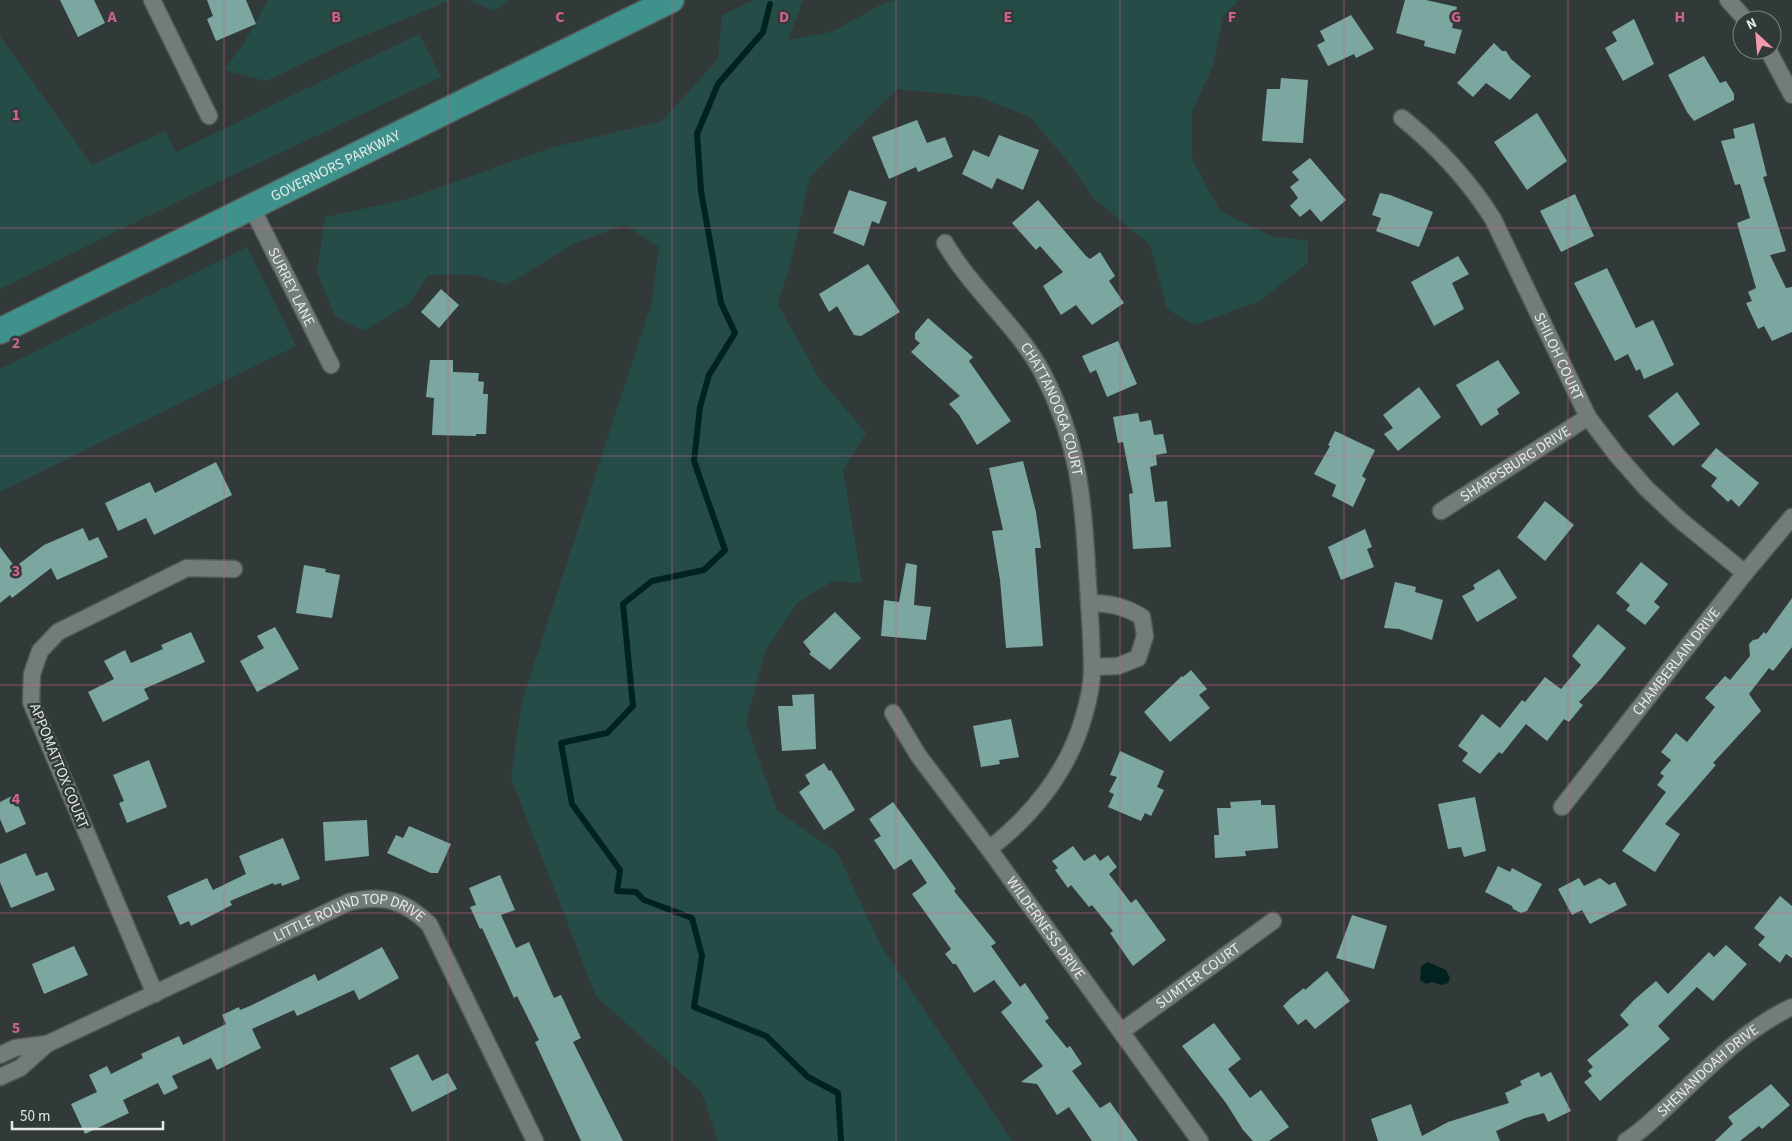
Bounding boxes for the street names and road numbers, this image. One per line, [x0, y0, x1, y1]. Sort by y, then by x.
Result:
street label: GOVERNORS PARKWAY [267, 124, 405, 206]
street label: SURREY LANE [263, 243, 320, 330]
street label: SHILOH COURT [1529, 309, 1589, 404]
street label: CHATTANOOGA COURT [1015, 338, 1088, 478]
street label: SHARPSBURG DRIVE [1456, 420, 1575, 507]
street label: CHAMBERLAIN DRIVE [1627, 603, 1725, 720]
street label: APPOMATTOX COURT [24, 700, 94, 832]
street label: WILDERNESS DRIVE [1002, 872, 1090, 984]
street label: LITTLE ROUND TOP DRIVE [270, 888, 430, 947]
street label: SUMTER COURT [1151, 938, 1245, 1014]
street label: SHENANDOAH DRIVE [1652, 1019, 1763, 1122]

